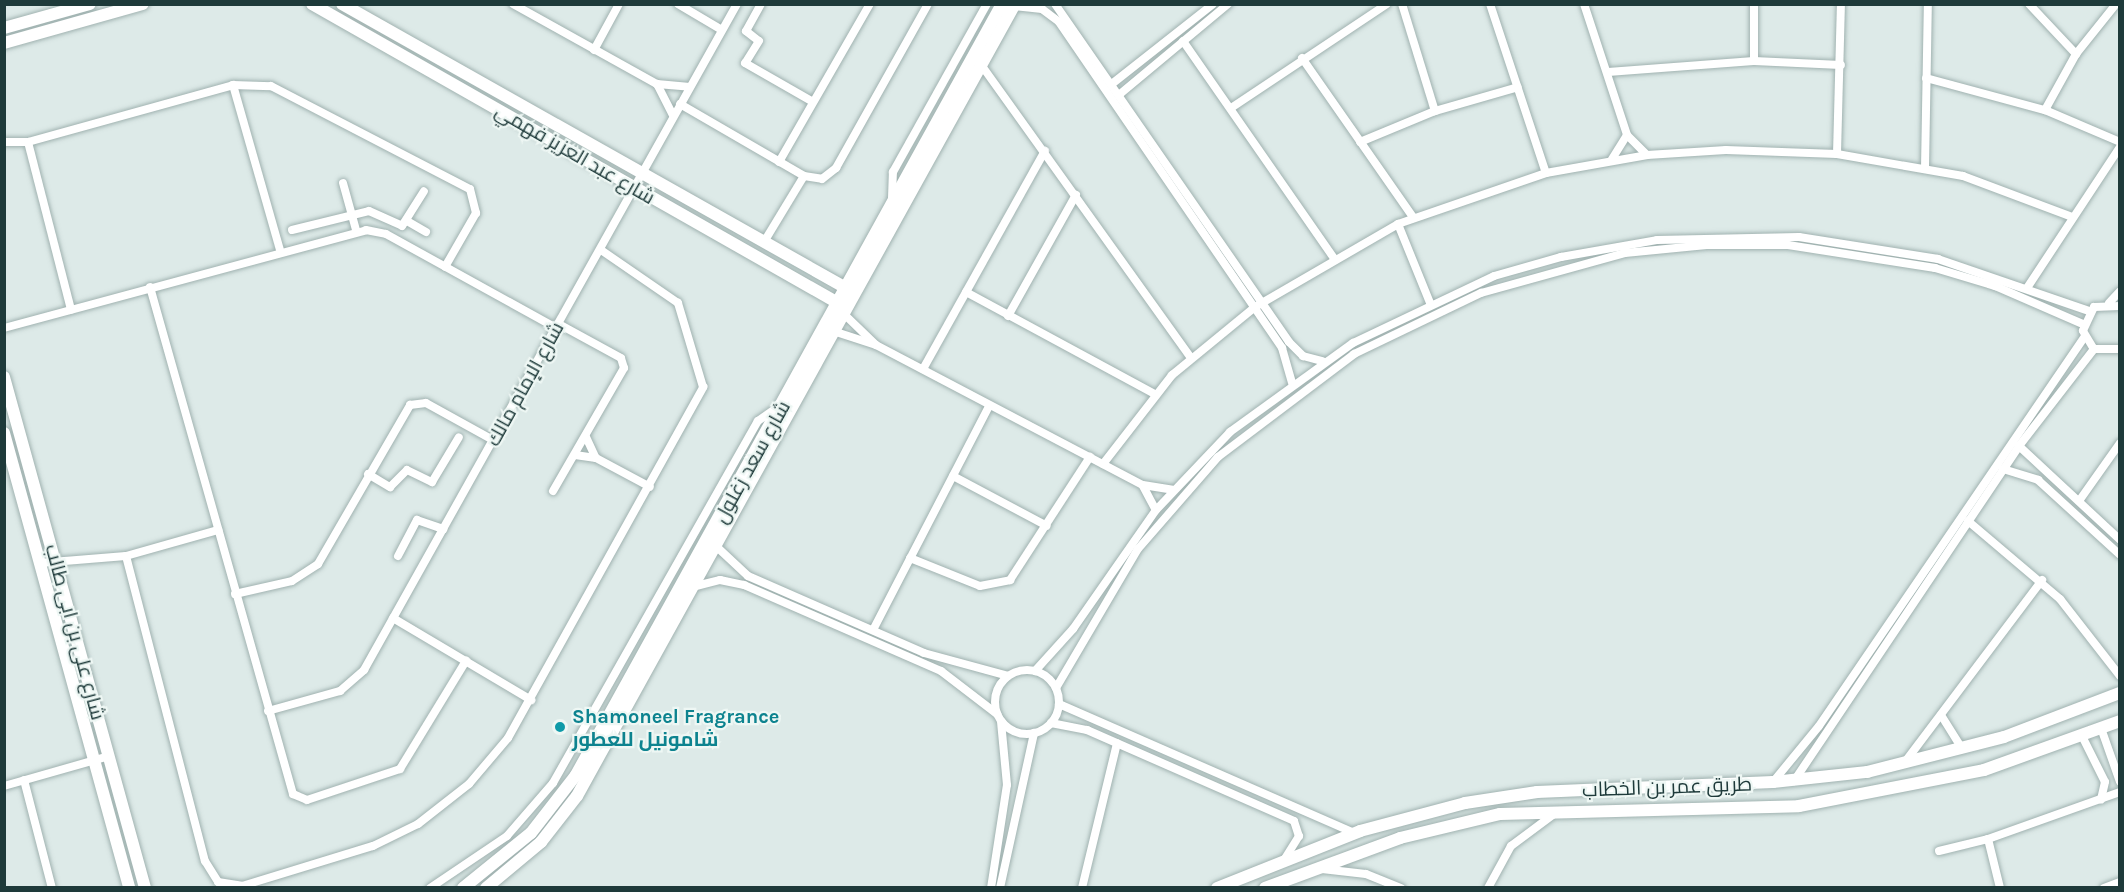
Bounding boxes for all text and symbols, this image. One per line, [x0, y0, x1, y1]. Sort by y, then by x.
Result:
street label: شارع عبد العزيز فهمي [491, 98, 659, 210]
street label: شارع الإمام مالك [481, 318, 569, 450]
street label: شارع سعد زغلول [708, 397, 796, 527]
street label: شارع على بن ابى طالب [40, 542, 110, 722]
place label: Shamoneel Fragrance شامونيل للعطور [572, 704, 779, 751]
marker: Shamoneel Fragrance شامونيل للعطور [553, 720, 567, 734]
street label: طريق عمر بن الخطاب [1582, 772, 1752, 802]

